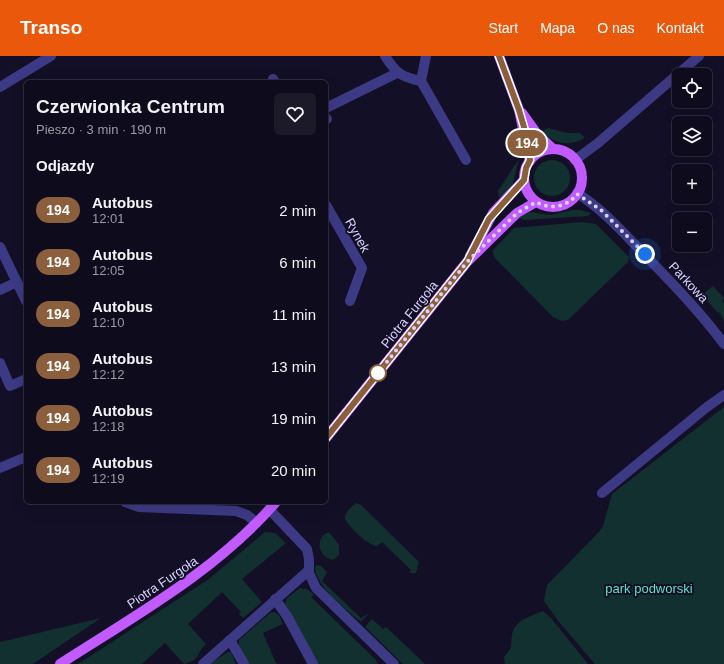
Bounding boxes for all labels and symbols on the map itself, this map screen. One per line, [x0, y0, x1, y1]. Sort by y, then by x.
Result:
line badge: 194 [504, 130, 550, 156]
street label: Rynek [342, 215, 373, 255]
your location [635, 244, 655, 264]
street label: Parkowa [666, 259, 712, 307]
street label: Piotra Furgoła [378, 277, 441, 351]
unlabelled marker [369, 364, 387, 382]
street label: Piotra Furgoła [124, 553, 201, 611]
park label: park podworski [605, 581, 693, 596]

